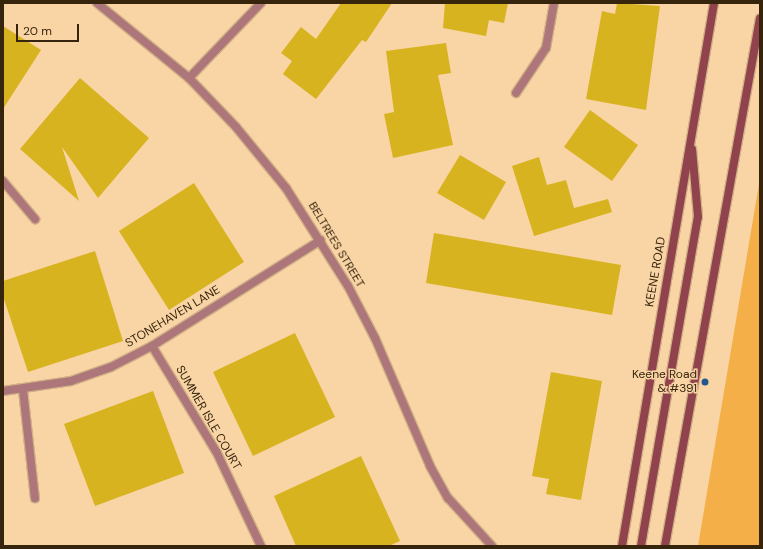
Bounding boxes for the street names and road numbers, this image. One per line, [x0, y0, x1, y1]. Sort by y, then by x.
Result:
street label: BELTREES STREET [305, 200, 367, 290]
street label: KEENE ROAD [643, 236, 669, 308]
street label: STONEHAVEN LANE [123, 283, 223, 351]
street label: SUMMER ISLE COURT [172, 363, 244, 473]

